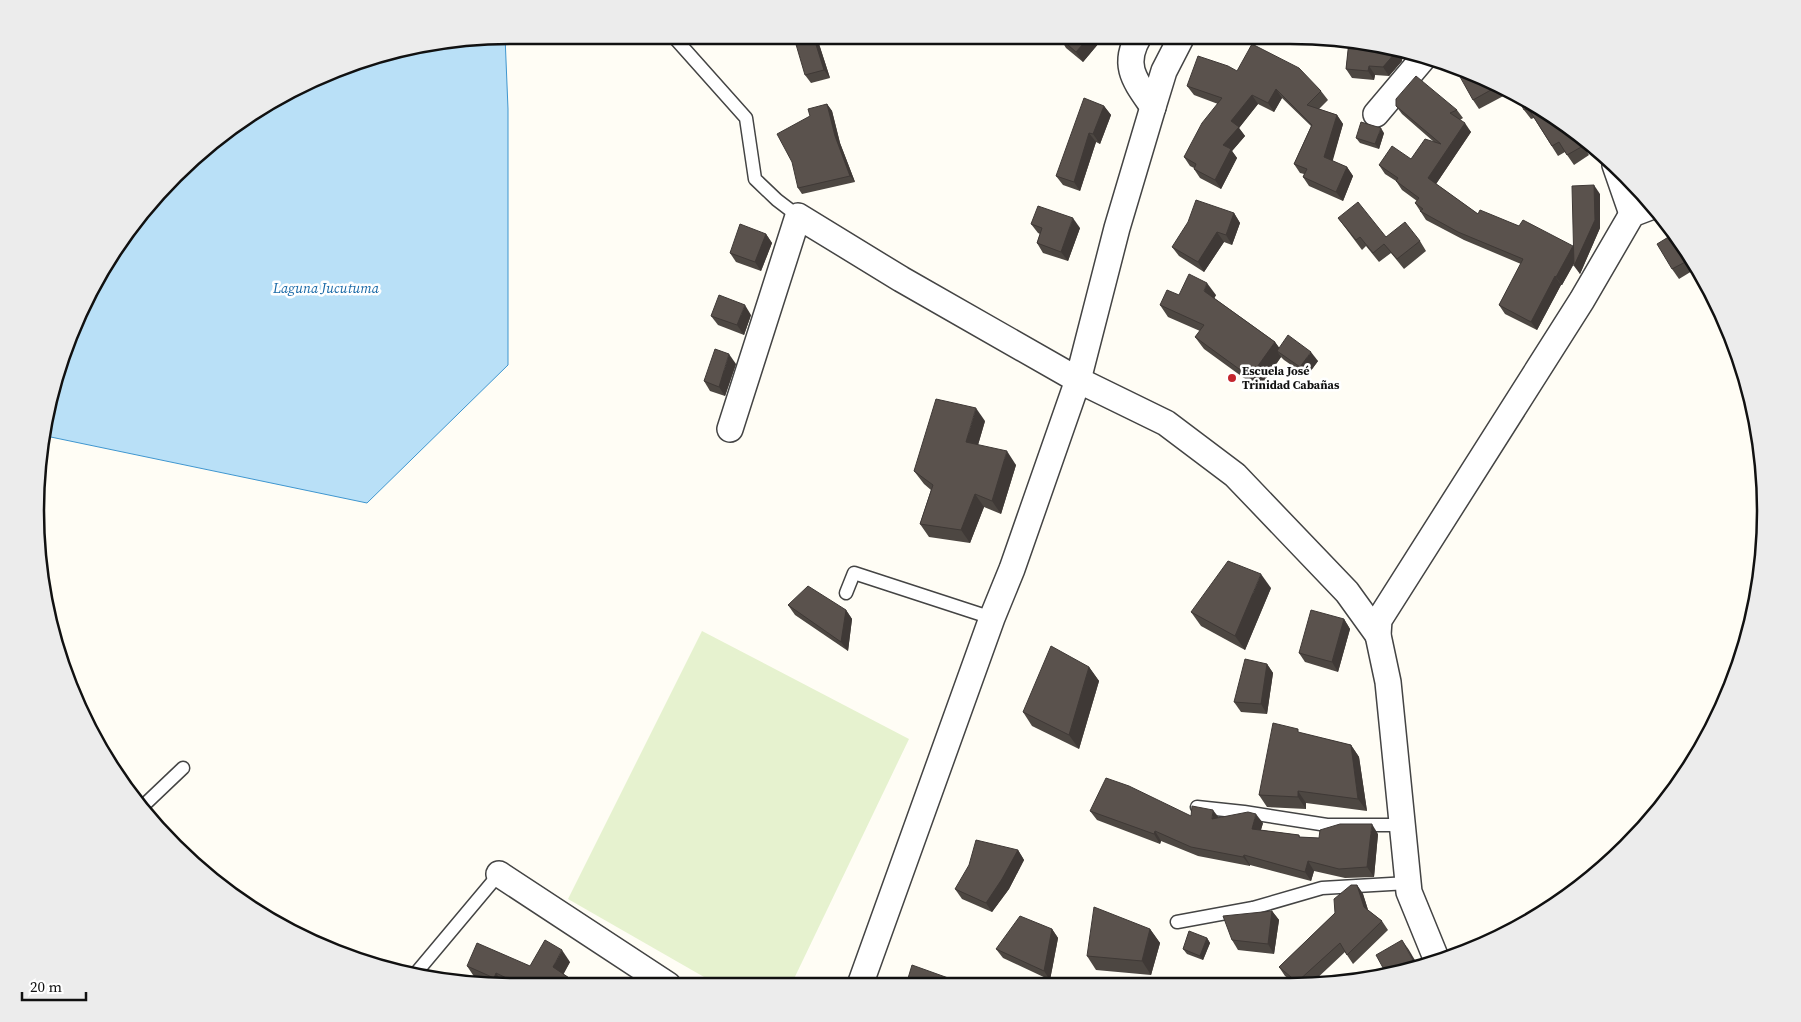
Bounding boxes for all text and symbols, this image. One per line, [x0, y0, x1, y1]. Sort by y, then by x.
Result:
water label: Laguna Jucutuma [272, 278, 380, 298]
place label: Escuela José Trinidad Cabañas [1242, 363, 1340, 393]
marker: Escuela José Trinidad Cabañas [1226, 372, 1238, 384]
scale bar [22, 970, 86, 1002]
text: 20 m [30, 976, 62, 997]

